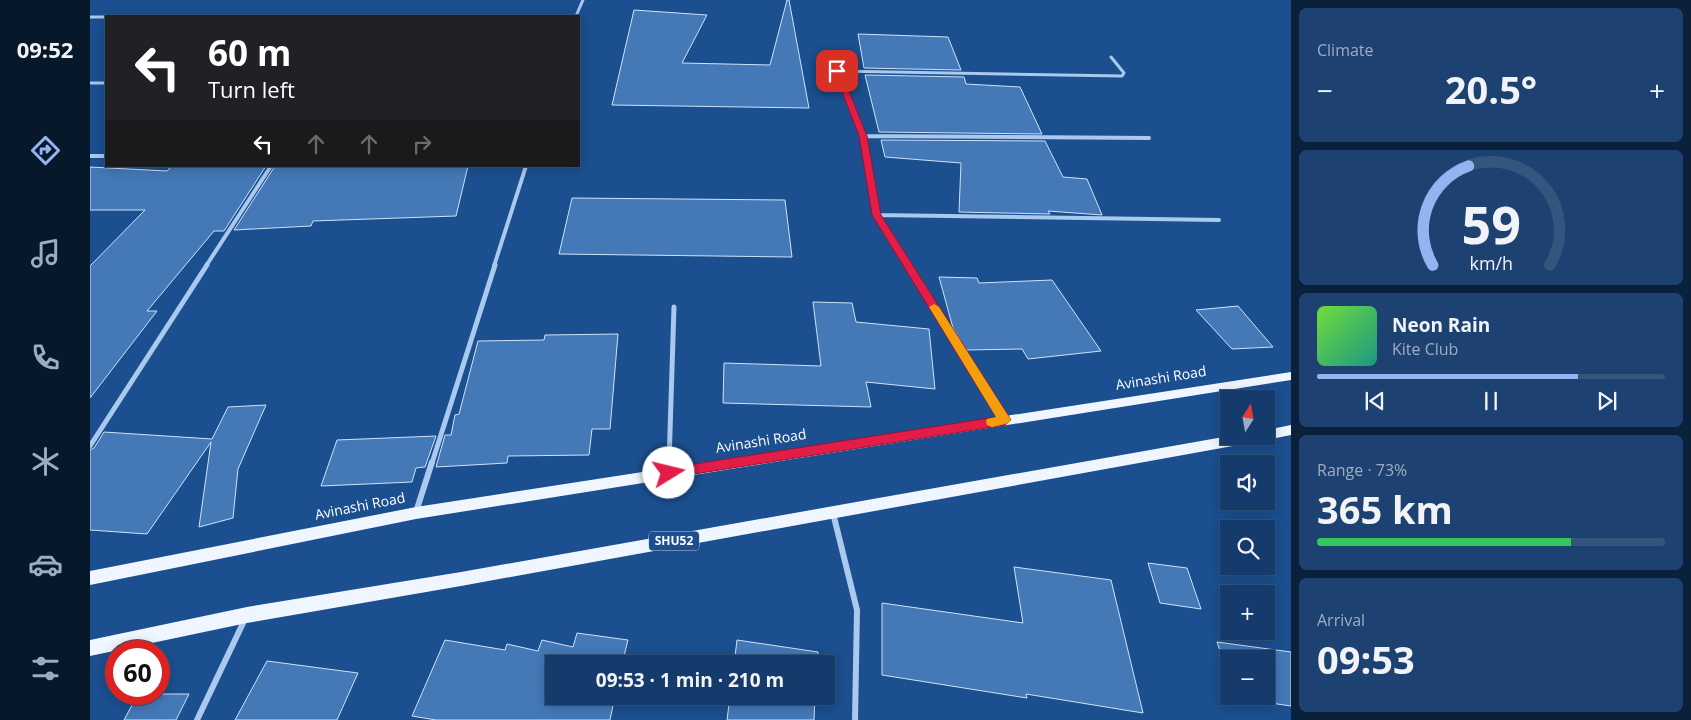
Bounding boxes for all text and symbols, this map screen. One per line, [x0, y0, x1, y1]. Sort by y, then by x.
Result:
text: 60 m [208, 29, 291, 76]
text: 09:52 [17, 34, 73, 64]
icon: left [125, 35, 190, 100]
text: Climate [1317, 39, 1374, 61]
pin [816, 50, 858, 92]
icon: arrive [823, 57, 851, 85]
text: 20.5° [1445, 63, 1537, 115]
text: − [1317, 71, 1333, 109]
text: + [1649, 71, 1665, 109]
text: Turn left [208, 74, 295, 104]
icon: left [249, 130, 277, 158]
icon: ahead [302, 130, 330, 158]
icon: ahead [355, 130, 383, 158]
icon: right [408, 130, 436, 158]
icon: directions [28, 133, 63, 168]
text: 59 [1461, 188, 1521, 259]
icon: music [28, 236, 63, 271]
text: km/h [1469, 251, 1513, 275]
text: Neon Rain [1392, 312, 1490, 338]
text: Kite Club [1392, 338, 1458, 360]
icon: phone [28, 340, 63, 375]
street label: Avinashi Road [1114, 361, 1208, 394]
icon: previous [1361, 387, 1389, 415]
icon: pause [1477, 387, 1505, 415]
icon: next [1593, 387, 1621, 415]
north arrow [1220, 390, 1275, 445]
map controls [1220, 390, 1275, 705]
street label: Avinashi Road [714, 424, 808, 457]
icon: climate [28, 444, 63, 479]
position arrow [642, 446, 694, 498]
button: sound [1220, 455, 1275, 510]
text: Range · 73% [1317, 459, 1407, 481]
text: 365 km [1317, 483, 1453, 535]
street label: Avinashi Road [313, 487, 407, 524]
button: search [1220, 520, 1275, 575]
road number: SHU52 [649, 532, 699, 550]
icon: car [28, 547, 63, 582]
button: + [1220, 585, 1275, 640]
text: Arrival [1317, 609, 1365, 631]
text: 09:53 [1317, 633, 1415, 685]
speed limit sign: 60 [105, 640, 170, 705]
button: − [1220, 650, 1275, 705]
icon: filters [28, 651, 63, 686]
text: 09:53 · 1 min · 210 m [596, 667, 784, 693]

